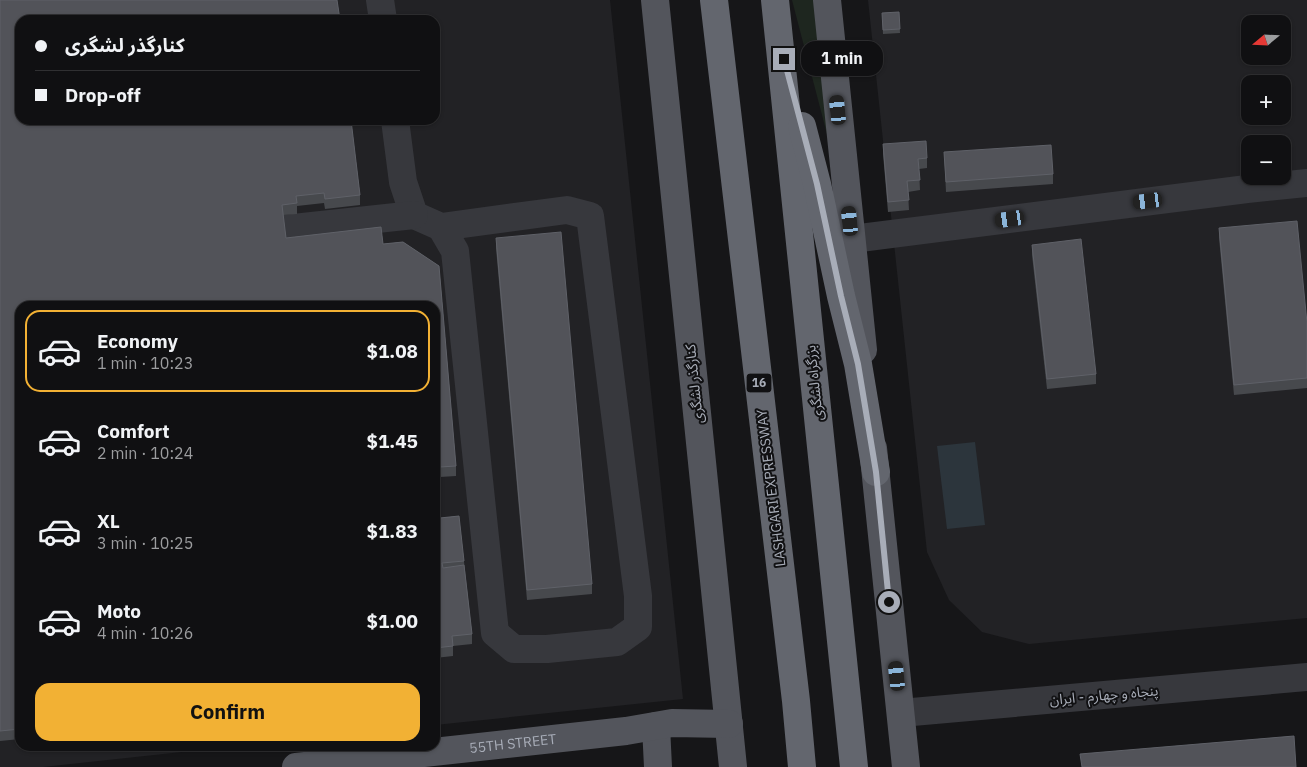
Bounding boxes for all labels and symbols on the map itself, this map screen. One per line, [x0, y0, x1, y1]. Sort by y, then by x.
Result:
north arrow [1241, 15, 1291, 65]
callout: 1 min [802, 42, 884, 76]
route end [773, 48, 795, 70]
car [828, 94, 847, 126]
car [1132, 192, 1163, 210]
car [840, 205, 859, 237]
car [994, 209, 1025, 229]
street label: کنارگذر لشگری [681, 343, 707, 425]
street label: بزرگراه لشگری [801, 344, 827, 422]
road number: 16 [746, 373, 772, 392]
street label: LASHGARI EXPRESSWAY [752, 408, 790, 568]
route start [878, 591, 900, 613]
car [887, 660, 906, 692]
street label: پنجاه و چهارم - ایران [1049, 681, 1159, 711]
street label: 55TH STREET [468, 730, 557, 757]

